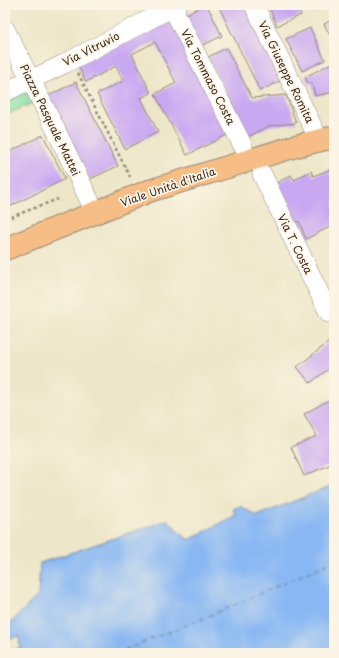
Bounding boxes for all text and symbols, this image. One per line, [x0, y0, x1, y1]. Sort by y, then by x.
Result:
street label: Via Giuseppe Romita [254, 18, 319, 126]
street label: Via Tommaso Costa [177, 26, 240, 128]
street label: Via Vitruvio [59, 27, 122, 70]
street label: Piazza Pasquale Mattei [16, 61, 85, 178]
street label: Viale Unità d'Italia [118, 162, 218, 211]
street label: Via T. Costa [274, 211, 317, 277]

